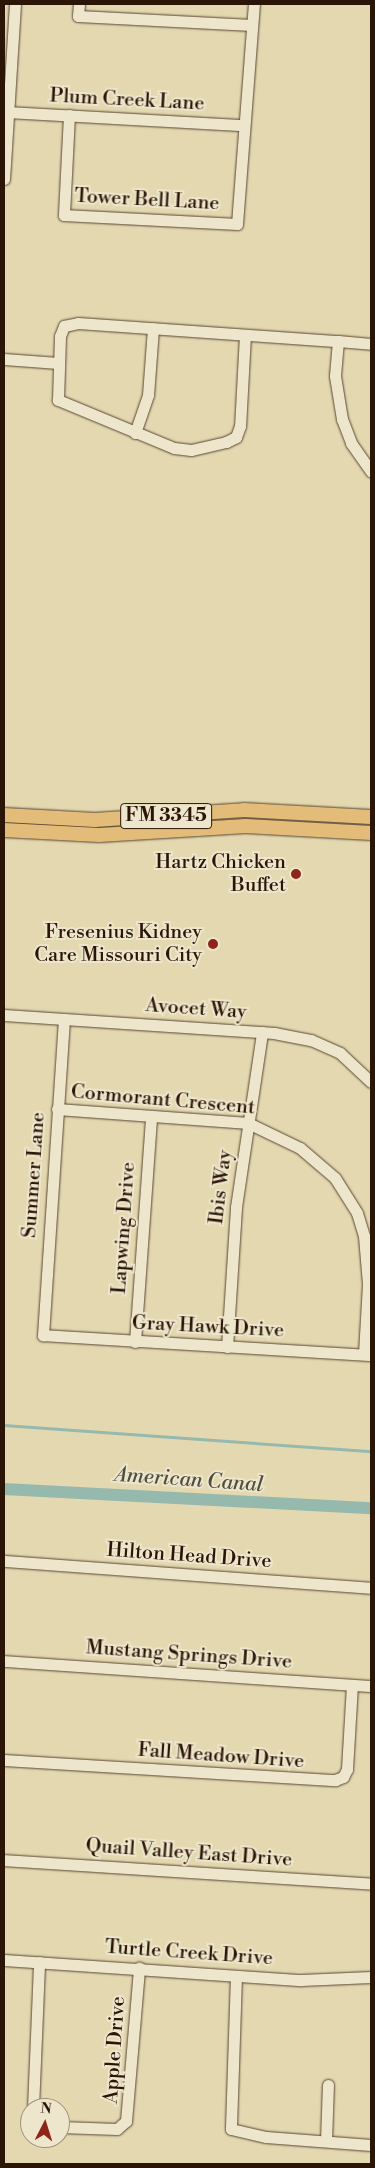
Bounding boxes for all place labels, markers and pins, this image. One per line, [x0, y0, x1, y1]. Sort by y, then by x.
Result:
place label: Hartz Chicken Buffet [155, 850, 286, 897]
marker: Hartz Chicken Buffet [290, 868, 302, 880]
place label: Fresenius Kidney Care Missouri City [34, 920, 202, 967]
marker: Fresenius Kidney Care Missouri City [206, 937, 220, 951]

